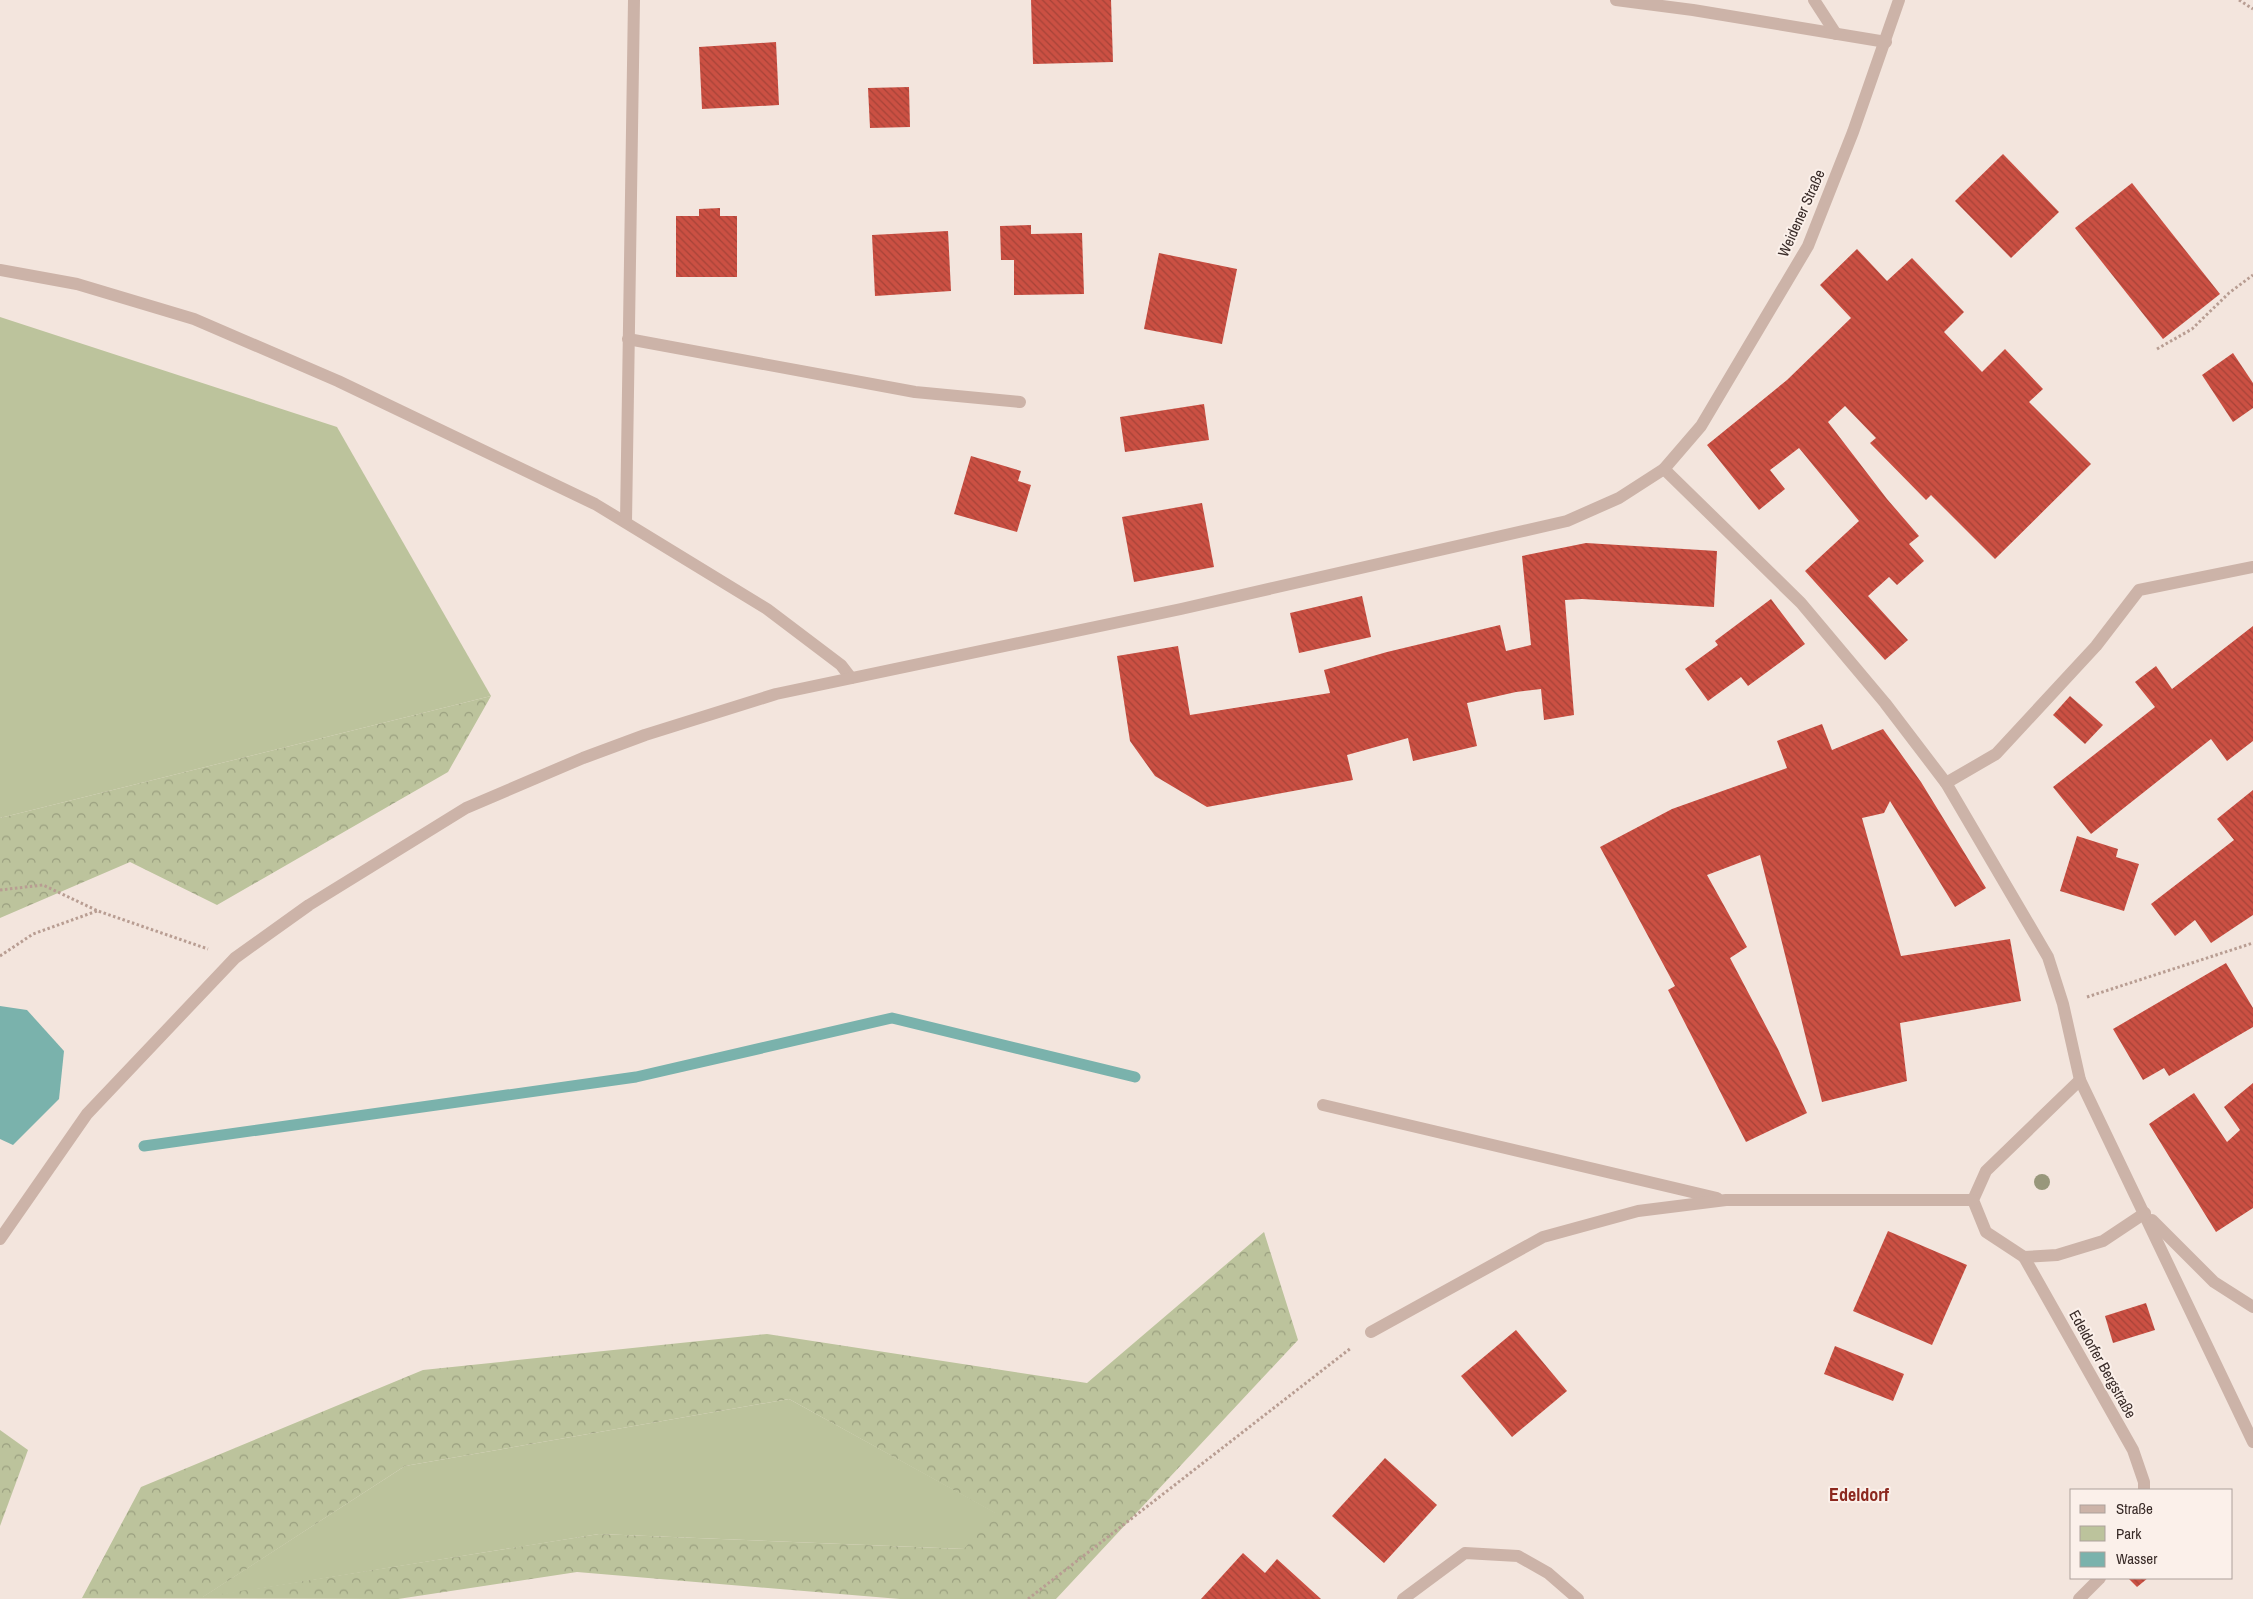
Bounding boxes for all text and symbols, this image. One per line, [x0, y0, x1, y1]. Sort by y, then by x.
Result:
street label: Weidener Straße [1772, 166, 1830, 260]
street label: Edeldorfer Bergstraße [2064, 1306, 2142, 1422]
district label: Edeldorf [1829, 1482, 1889, 1507]
legend [2070, 1489, 2233, 1579]
text: Straße [2116, 1498, 2153, 1519]
text: Park [2116, 1523, 2142, 1544]
text: Wasser [2116, 1548, 2157, 1569]

